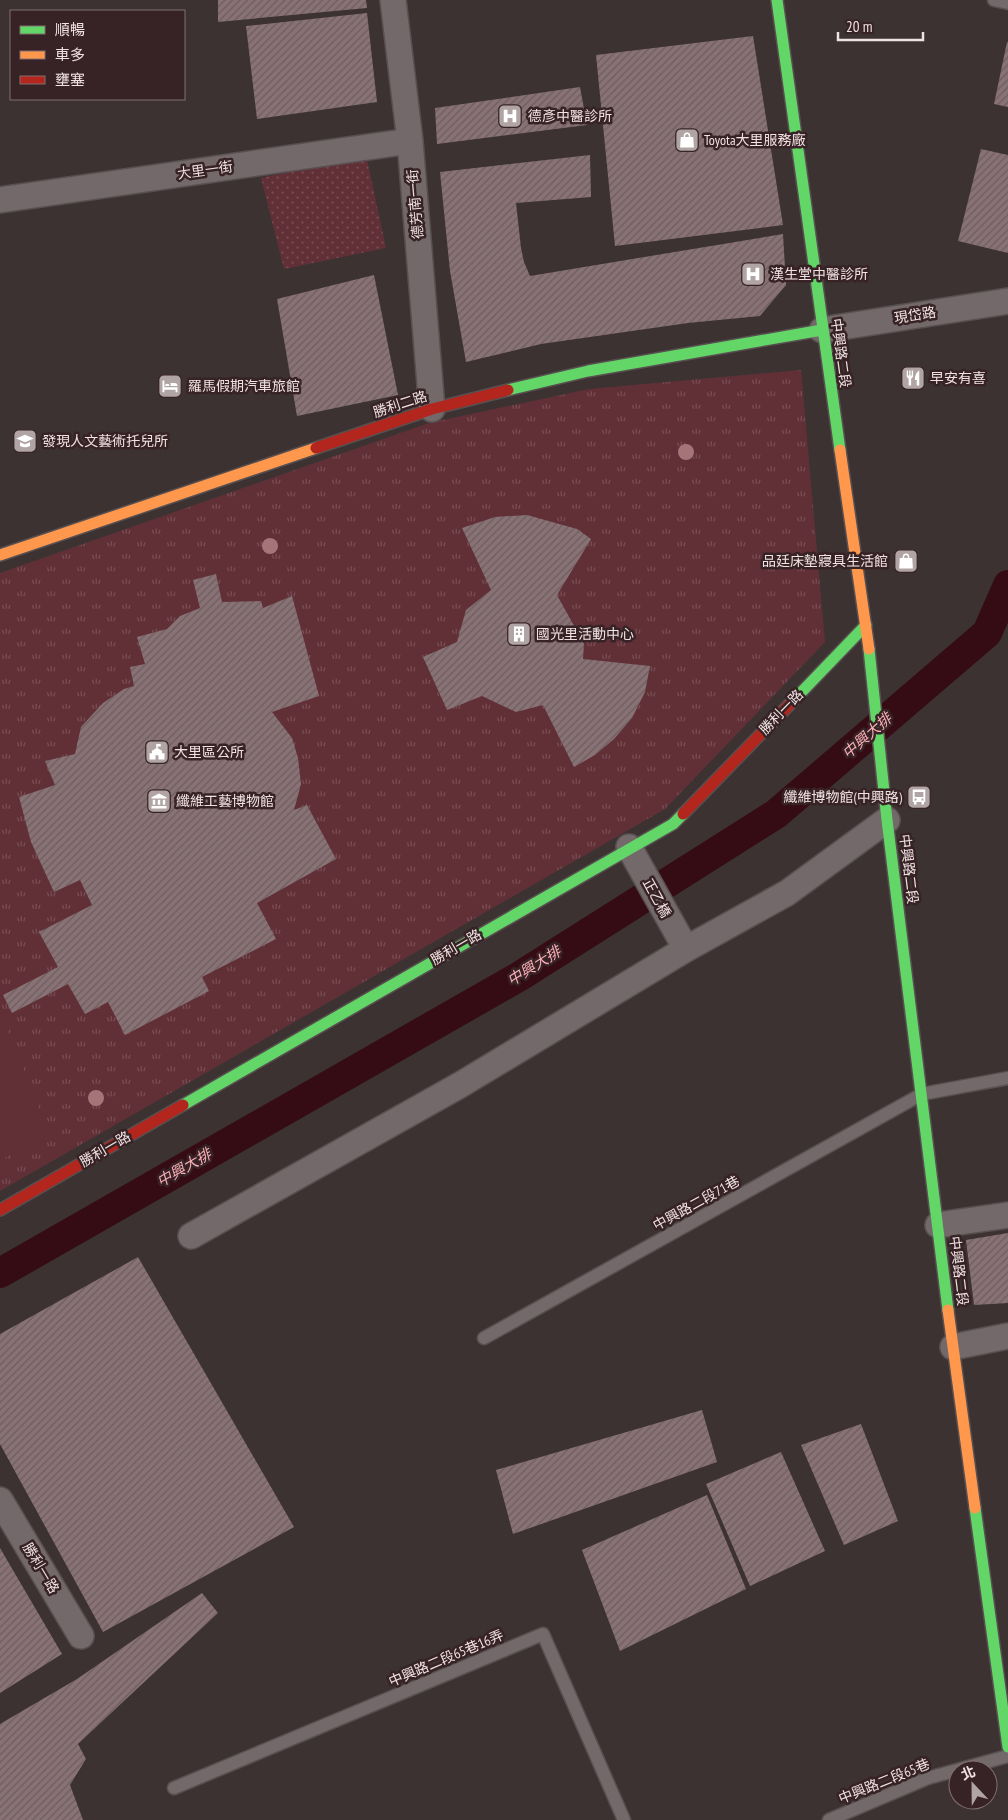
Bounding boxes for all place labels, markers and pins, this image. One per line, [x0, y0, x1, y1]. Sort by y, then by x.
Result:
hospital icon: 德彥中醫診所 [497, 103, 523, 129]
place label: 德彥中醫診所 [528, 107, 612, 125]
shop icon: Toyota大里服務廠 [674, 127, 700, 153]
place label: Toyota大里服務廠 [704, 131, 806, 149]
hospital icon: 漢生堂中醫診所 [740, 261, 766, 287]
place label: 漢生堂中醫診所 [770, 265, 868, 283]
restaurant icon: 早安有喜 [900, 365, 926, 391]
place label: 早安有喜 [930, 369, 986, 387]
hotel icon: 羅馬假期汽車旅館 [157, 373, 183, 399]
place label: 羅馬假期汽車旅館 [188, 377, 300, 395]
school or university icon: 發現人文藝術托兒所 [12, 428, 38, 454]
place label: 發現人文藝術托兒所 [42, 432, 168, 450]
shop icon: 品廷床墊寢具生活館 [893, 548, 919, 574]
place label: 品廷床墊寢具生活館 [762, 552, 888, 570]
building icon: 國光里活動中心 [506, 621, 532, 647]
place label: 國光里活動中心 [536, 625, 634, 643]
public building icon: 大里區公所 [144, 739, 170, 765]
place label: 大里區公所 [174, 743, 244, 761]
bus stop icon: 纖維博物館(中興路) [906, 784, 932, 810]
museum icon: 纖維工藝博物館 [146, 788, 172, 814]
place label: 纖維博物館(中興路) [783, 788, 903, 806]
place label: 纖維工藝博物館 [176, 792, 274, 810]

